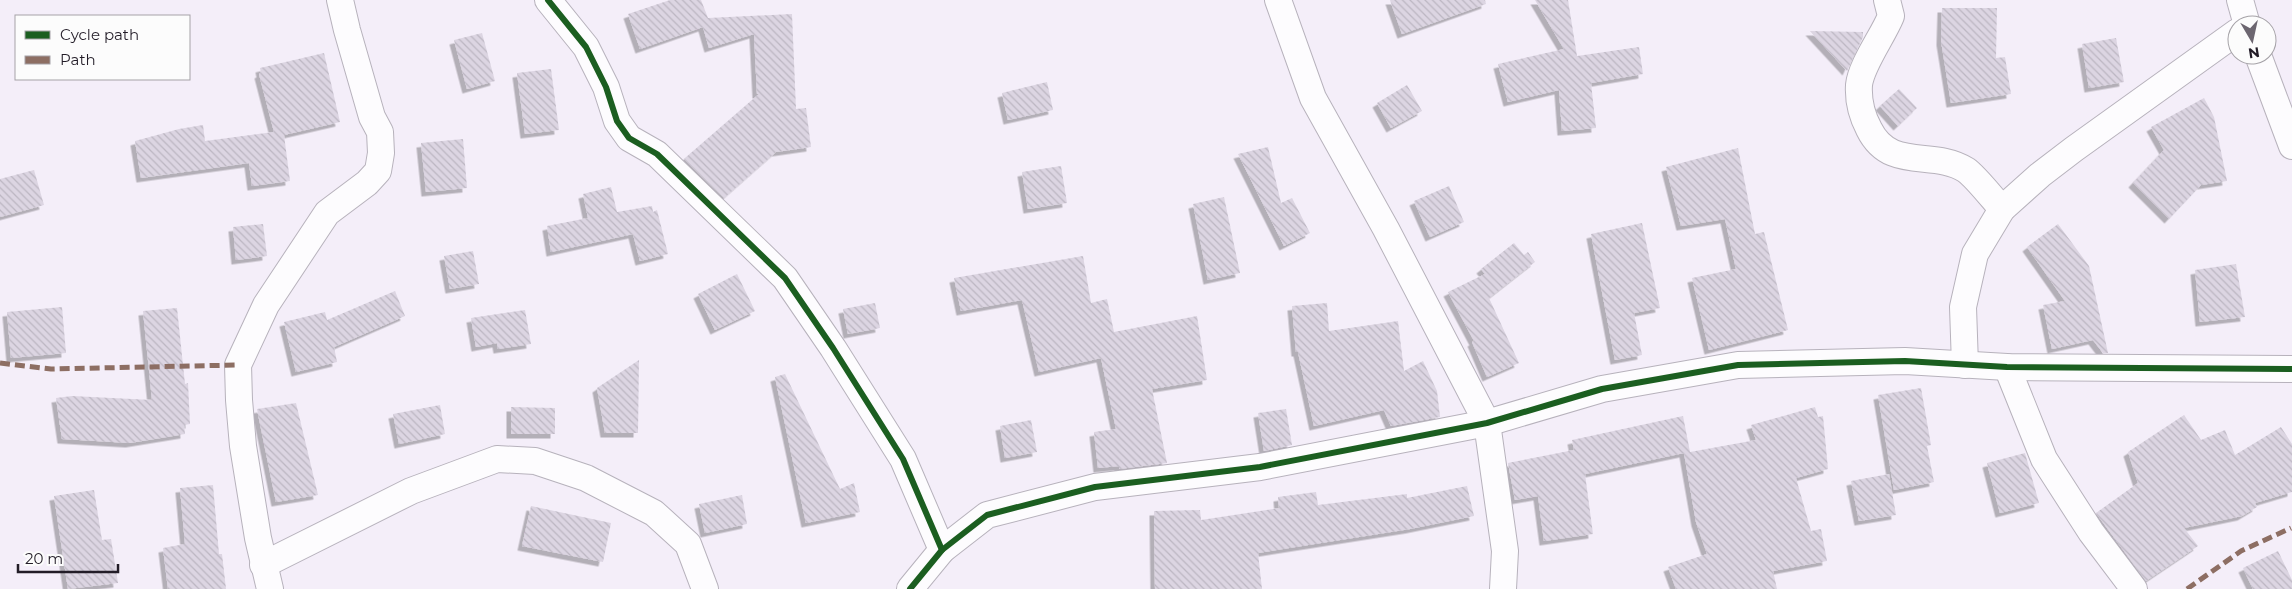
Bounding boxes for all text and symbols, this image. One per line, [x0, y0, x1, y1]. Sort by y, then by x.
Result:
legend [15, 15, 190, 80]
north arrow [2227, 15, 2277, 65]
text: Cycle path [60, 25, 139, 44]
text: N [2247, 43, 2261, 63]
text: Path [60, 50, 96, 69]
scale bar [18, 542, 118, 574]
text: 20 m [25, 549, 63, 568]

